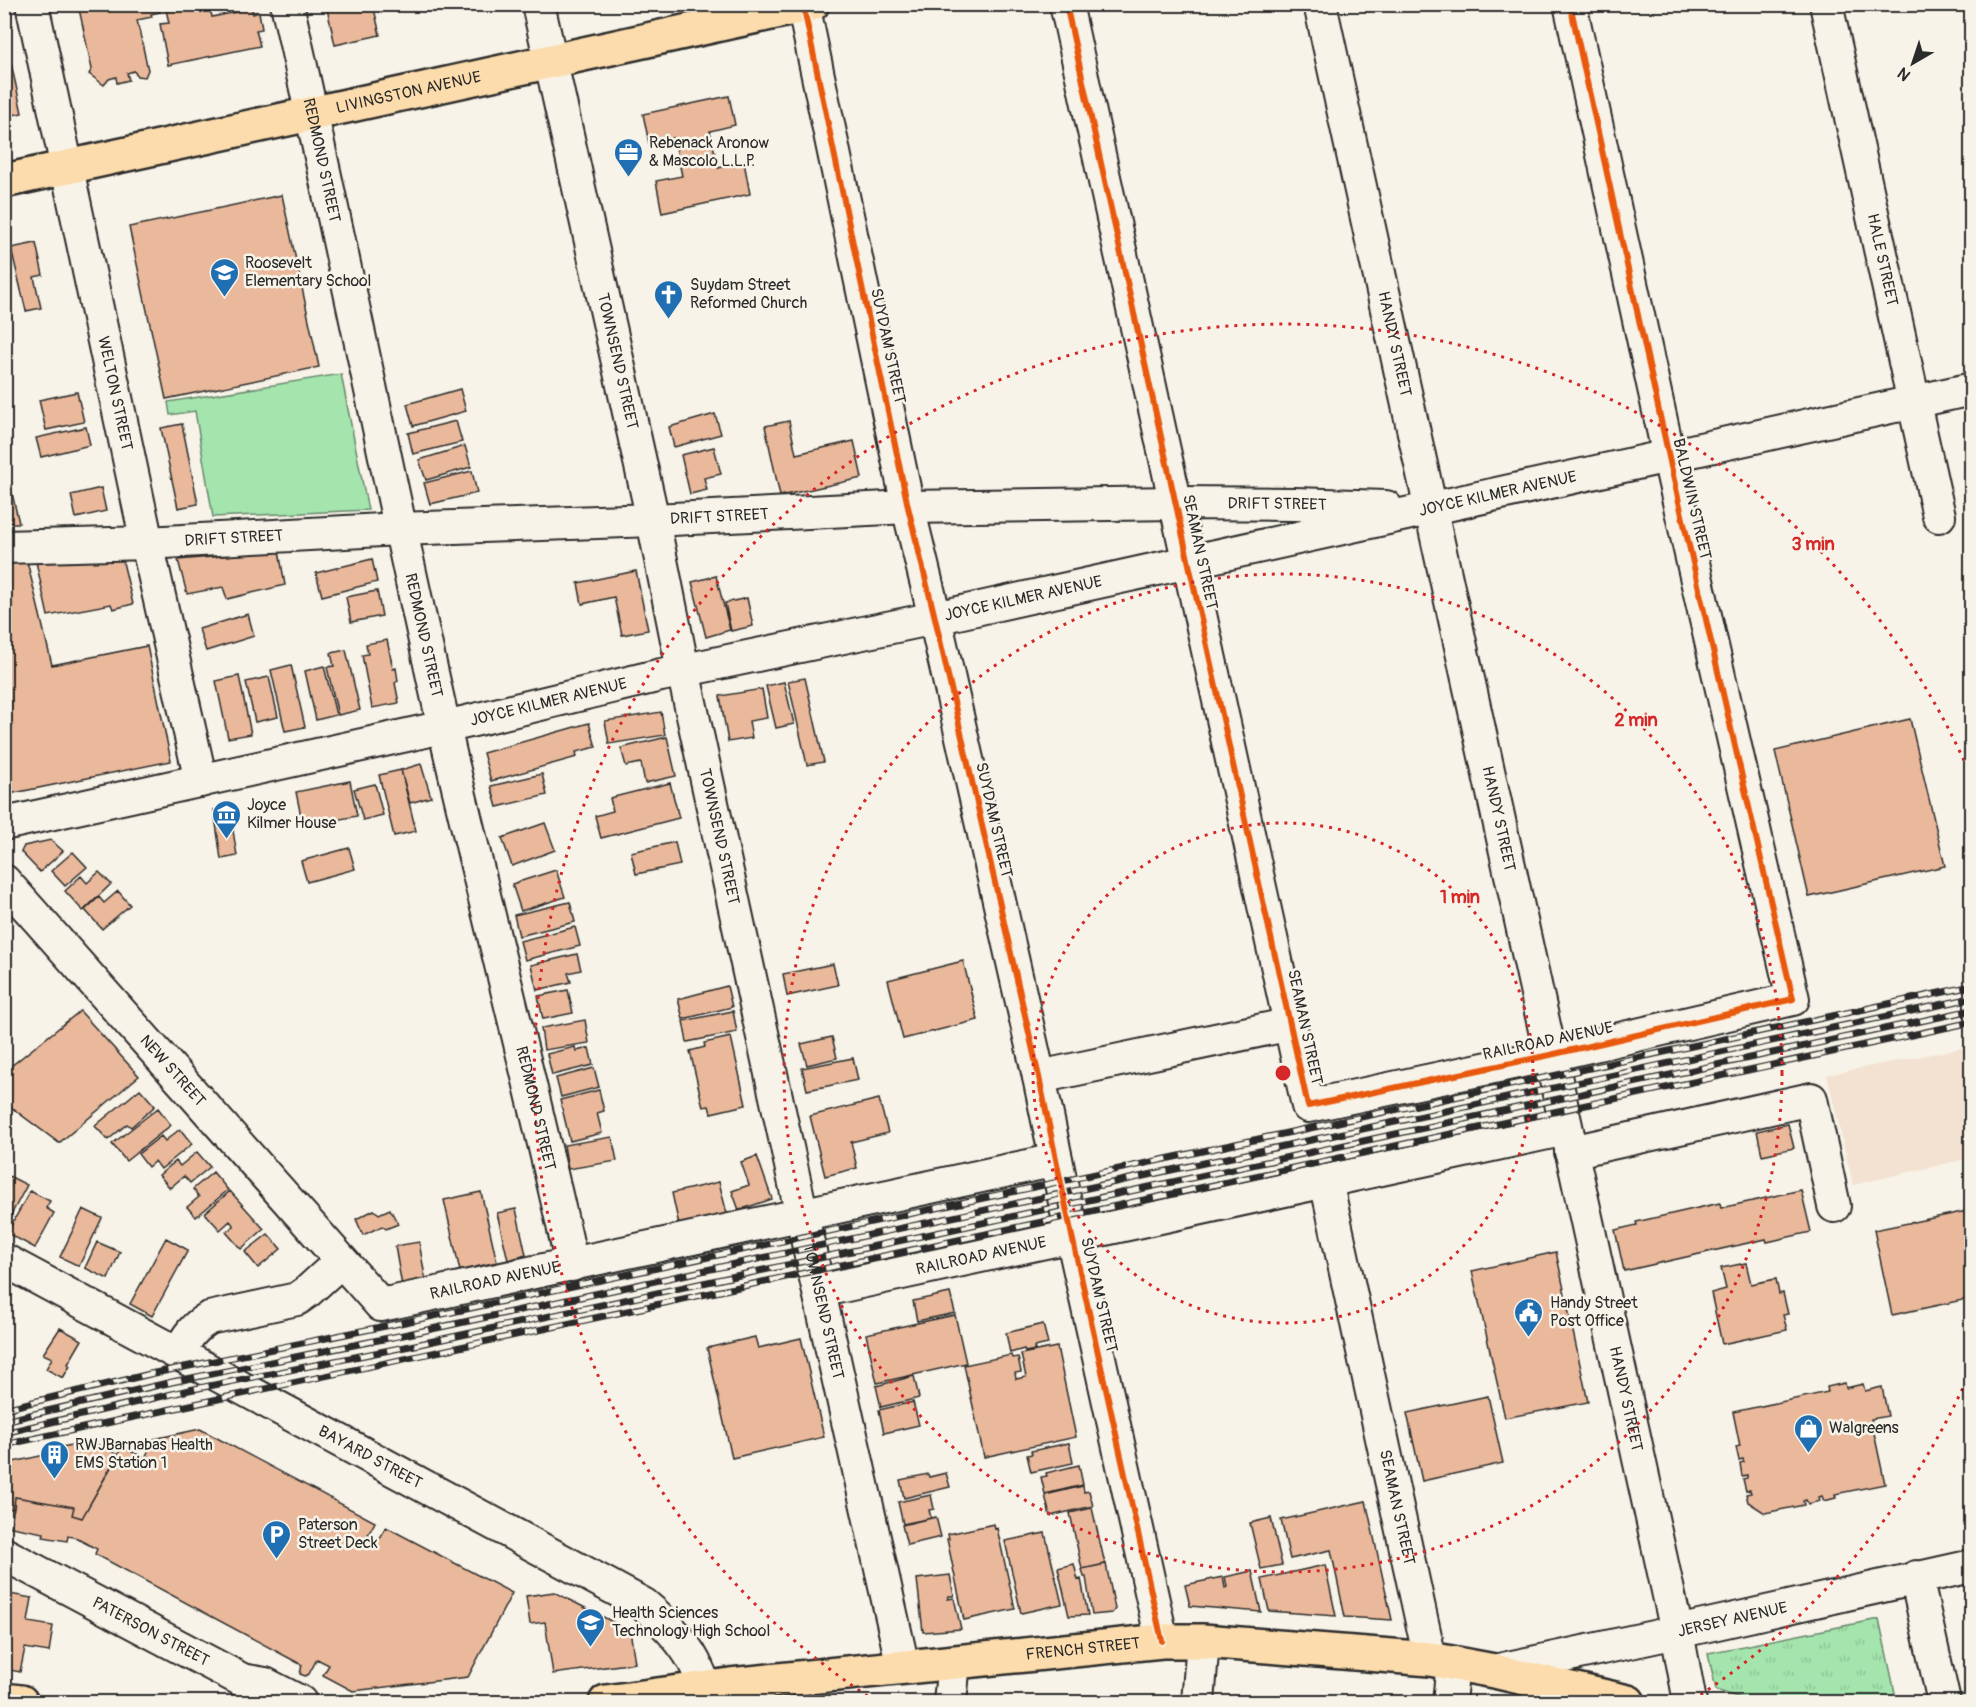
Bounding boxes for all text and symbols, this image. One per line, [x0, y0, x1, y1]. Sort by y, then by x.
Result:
north arrow [1883, 33, 1943, 93]
text: N [1894, 63, 1915, 85]
street label: LIVINGSTON AVENUE [334, 67, 483, 118]
street label: REDMOND STREET [298, 96, 345, 224]
place label: Rebenack Aronow & Mascolo L.L.P. [649, 133, 769, 171]
office icon: Rebenack Aronow & Mascolo L.L.P. [612, 136, 644, 178]
street label: HALE STREET [1863, 212, 1902, 308]
place label: Roosevelt Elementary School [245, 253, 371, 291]
school or university icon: Roosevelt Elementary School [208, 256, 240, 298]
place label: Suydam Street Reformed Church [690, 275, 807, 313]
church icon: Suydam Street Reformed Church [653, 278, 685, 320]
street label: SUYDAM STREET [866, 286, 910, 406]
street label: HANDY STREET [1373, 289, 1416, 399]
street label: TOWNSEND STREET [593, 291, 643, 431]
street label: WELTON STREET [93, 334, 137, 452]
street label: BALDWIN STREET [1668, 436, 1716, 562]
street label: JOYCE KILMER AVENUE [1417, 467, 1579, 521]
street label: SEAMAN STREET [1178, 493, 1222, 612]
street label: DRIFT STREET [1228, 493, 1327, 515]
street label: DRIFT STREET [669, 504, 769, 529]
street label: DRIFT STREET [184, 525, 284, 551]
text: 3 min [1791, 533, 1835, 556]
street label: REDMOND STREET [400, 571, 447, 700]
street label: JOYCE KILMER AVENUE [943, 571, 1104, 626]
street label: JOYCE KILMER AVENUE [468, 674, 629, 731]
text: 2 min [1614, 709, 1658, 732]
street label: SUYDAM STREET [971, 760, 1017, 880]
street label: HANDY STREET [1477, 764, 1520, 873]
street label: TOWNSEND STREET [695, 766, 744, 907]
place label: Joyce Kilmer House [247, 795, 337, 833]
museum icon: Joyce Kilmer House [210, 798, 242, 840]
text: 1 min [1440, 886, 1480, 909]
street label: SEAMAN STREET [1283, 968, 1327, 1087]
street label: RAILROAD AVENUE [1481, 1017, 1615, 1065]
street label: NEW STREET [136, 1031, 210, 1111]
street label: REDMOND STREET [511, 1044, 560, 1172]
centre of rings [1273, 1063, 1293, 1083]
street label: RAILROAD AVENUE [914, 1232, 1048, 1280]
street label: SUYDAM STREET [1076, 1235, 1122, 1355]
street label: TOWNSEND STREET [798, 1241, 848, 1381]
street label: RAILROAD AVENUE [428, 1257, 562, 1304]
place label: Handy Street Post Office [1550, 1293, 1638, 1331]
public building icon: Handy Street Post Office [1513, 1296, 1545, 1338]
street label: HANDY STREET [1605, 1344, 1647, 1453]
shop icon: Walgreens [1792, 1412, 1824, 1454]
place label: Walgreens [1829, 1418, 1899, 1438]
street label: BAYARD STREET [315, 1421, 426, 1493]
place label: RWJBarnabas Health EMS Station 1 [75, 1435, 213, 1473]
building icon: RWJBarnabas Health EMS Station 1 [38, 1438, 70, 1480]
street label: SEAMAN STREET [1375, 1448, 1419, 1567]
place label: Paterson Street Deck [298, 1515, 378, 1553]
parking icon: Paterson Street Deck [261, 1518, 293, 1560]
street label: PATERSON STREET [89, 1593, 213, 1671]
street label: JERSEY AVENUE [1676, 1598, 1789, 1642]
place label: Health Sciences Technology High School [612, 1603, 770, 1641]
school or university icon: Health Sciences Technology High School [575, 1606, 607, 1648]
street label: FRENCH STREET [1025, 1633, 1141, 1665]

